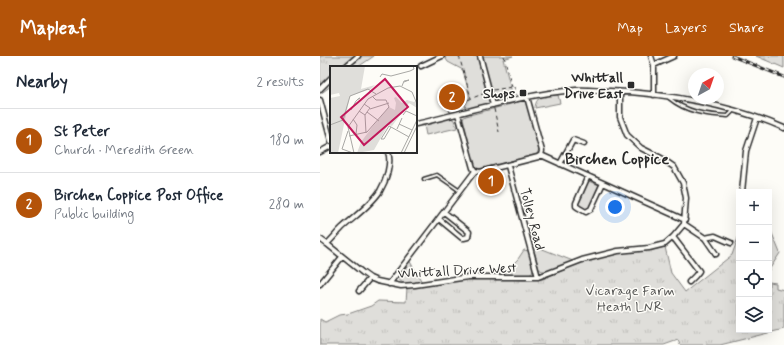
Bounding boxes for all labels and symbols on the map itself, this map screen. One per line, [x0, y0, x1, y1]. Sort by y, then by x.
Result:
inset map [330, 66, 417, 153]
north arrow [688, 68, 724, 104]
place label: Whittall Drive East [564, 69, 624, 103]
marker: Whittall Drive East [626, 80, 636, 90]
pin: 2 [439, 82, 465, 112]
place label: Shops [483, 85, 516, 103]
marker: Shops [518, 88, 528, 98]
district label: Birchen Coppice [565, 149, 669, 170]
pin: 1 [478, 166, 504, 196]
street label: Tolley Road [515, 186, 549, 252]
your location [605, 197, 625, 217]
street label: Whittall Drive West [397, 259, 517, 283]
park label: Vicarage Farm Heath LNR [585, 282, 675, 316]

